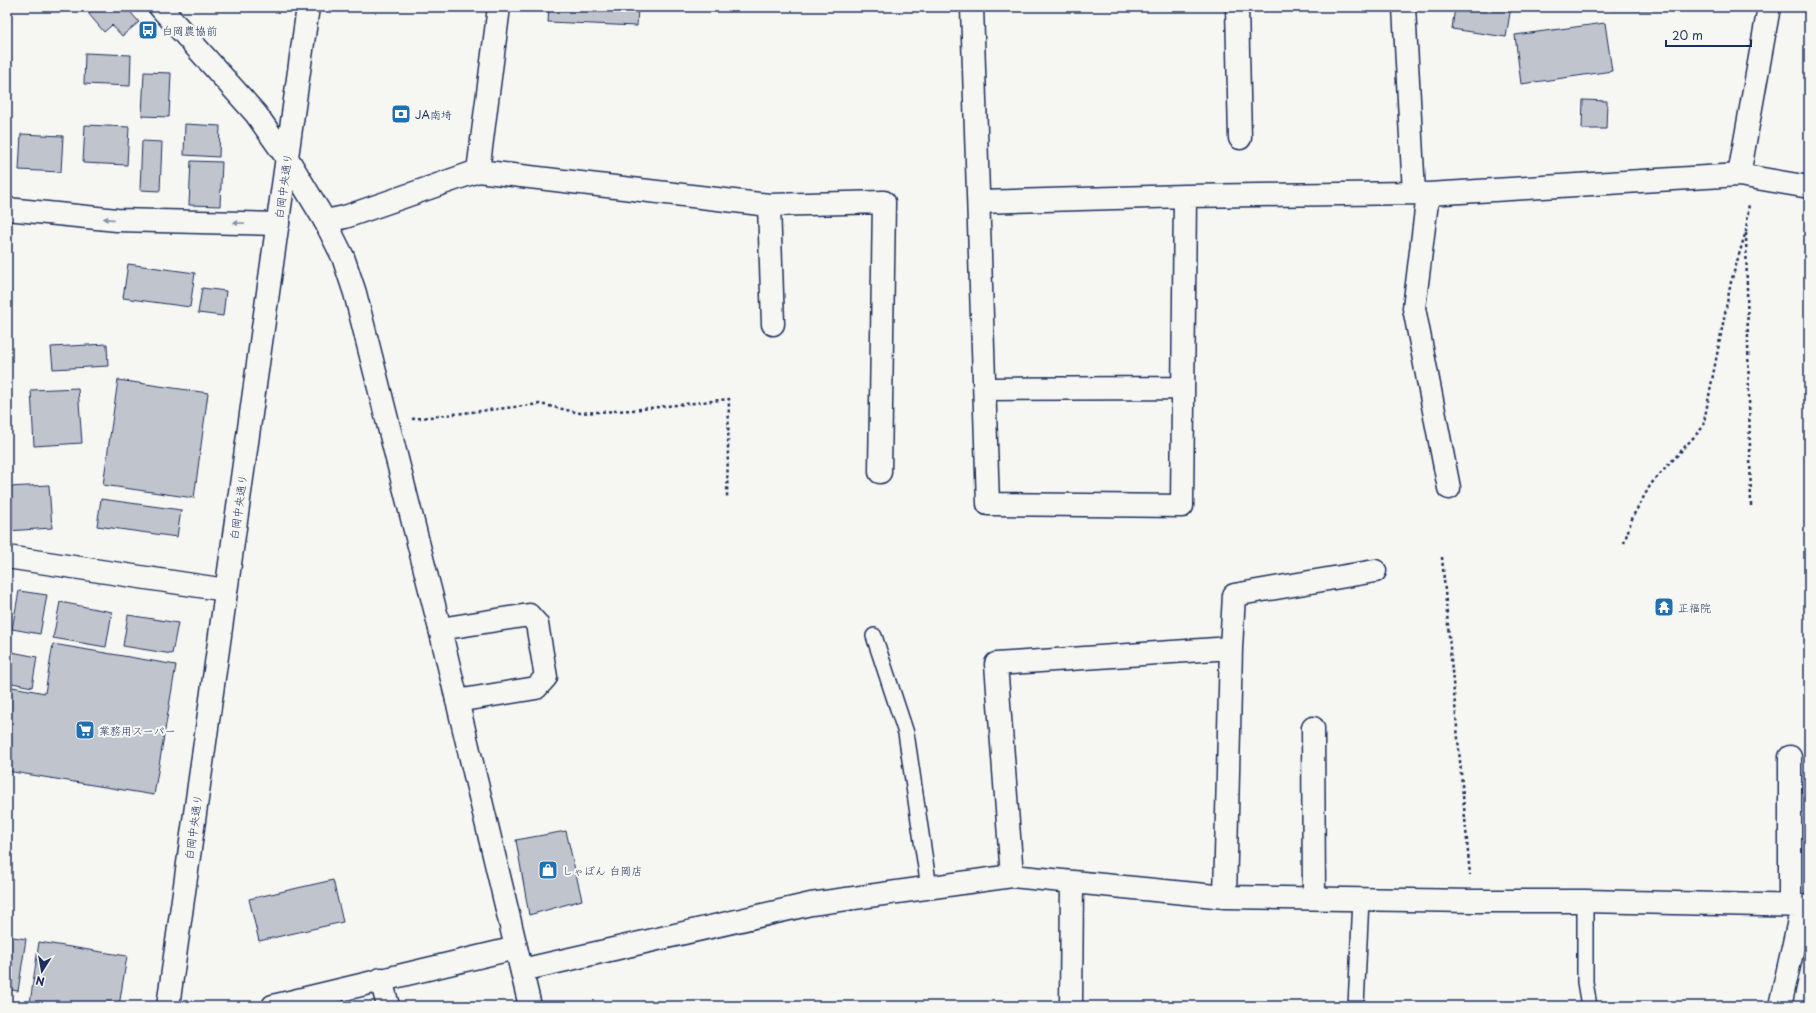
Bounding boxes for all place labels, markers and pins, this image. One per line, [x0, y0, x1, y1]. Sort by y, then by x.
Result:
bus stop icon: 白岡農協前 [137, 19, 159, 41]
place label: 白岡農協前 [162, 22, 217, 39]
bank icon: JA南埼 [390, 103, 412, 125]
place label: JA南埼 [415, 106, 452, 123]
temple icon: 正福院 [1653, 596, 1675, 618]
place label: 正福院 [1678, 599, 1711, 616]
supermarket icon: 業務用スーパー [74, 719, 96, 741]
place label: 業務用スーパー [99, 722, 176, 739]
shop icon: しゃぼん 白岡店 [537, 859, 559, 881]
place label: しゃぼん 白岡店 [562, 862, 643, 879]

